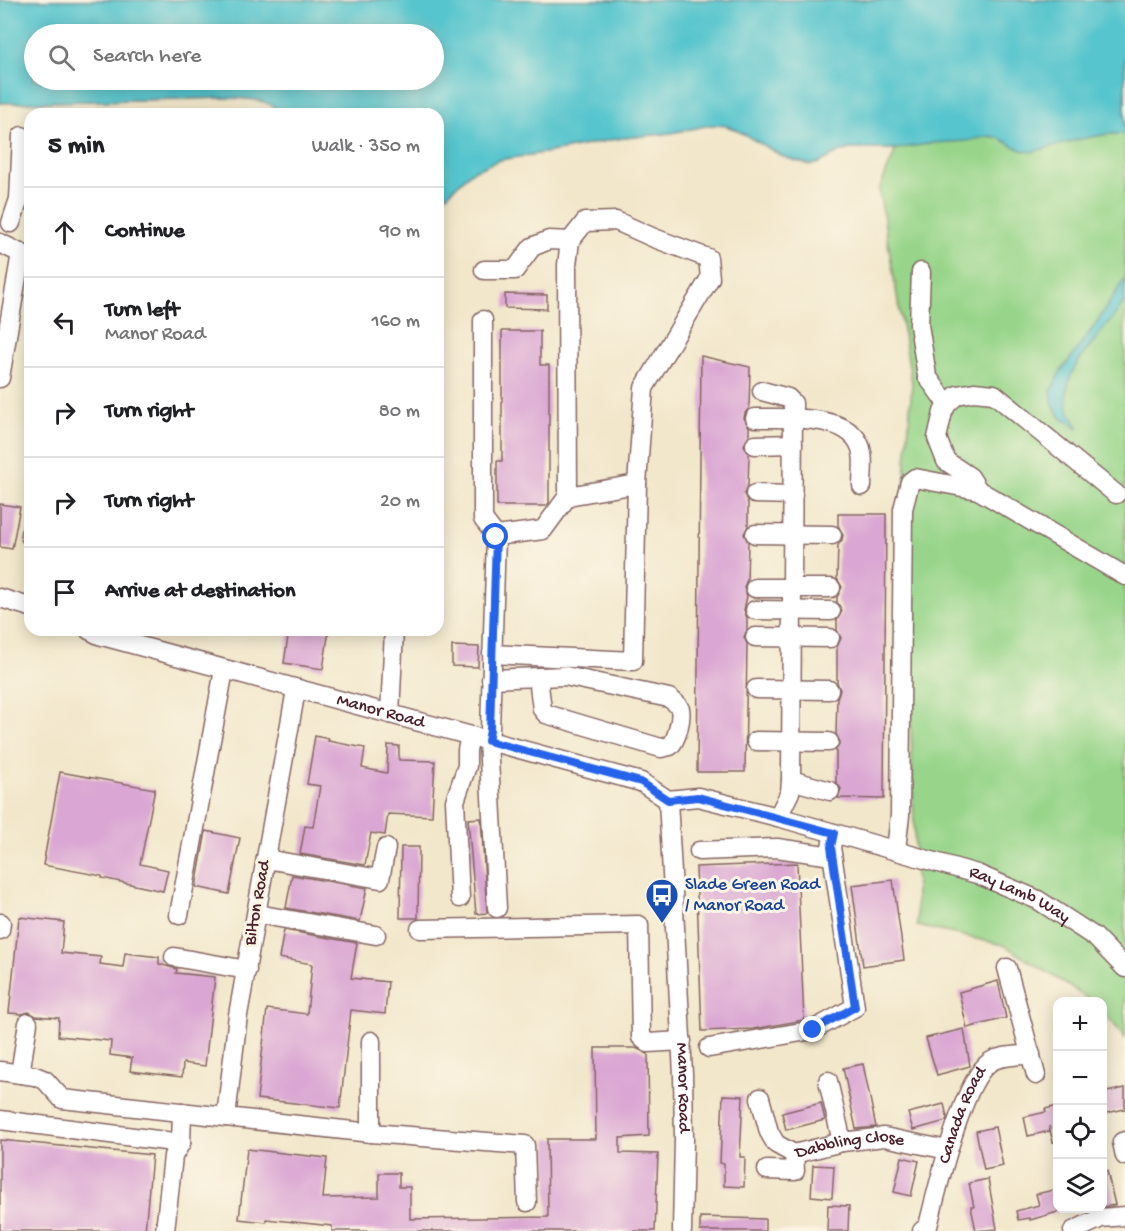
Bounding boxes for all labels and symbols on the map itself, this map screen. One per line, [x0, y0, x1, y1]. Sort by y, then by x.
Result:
route start [482, 523, 508, 549]
street label: Manor Road [334, 689, 428, 734]
street label: Bilton Road [240, 857, 276, 948]
street label: Ray Lamb Way [967, 862, 1074, 928]
place label: Slade Green Road / Manor Road [685, 875, 821, 917]
bus stop icon: Slade Green Road / Manor Road [644, 877, 680, 924]
route end [799, 1016, 825, 1042]
street label: Manor Road [671, 1042, 694, 1134]
street label: Canada Road [934, 1061, 992, 1166]
street label: Dabbling Close [792, 1126, 907, 1164]

